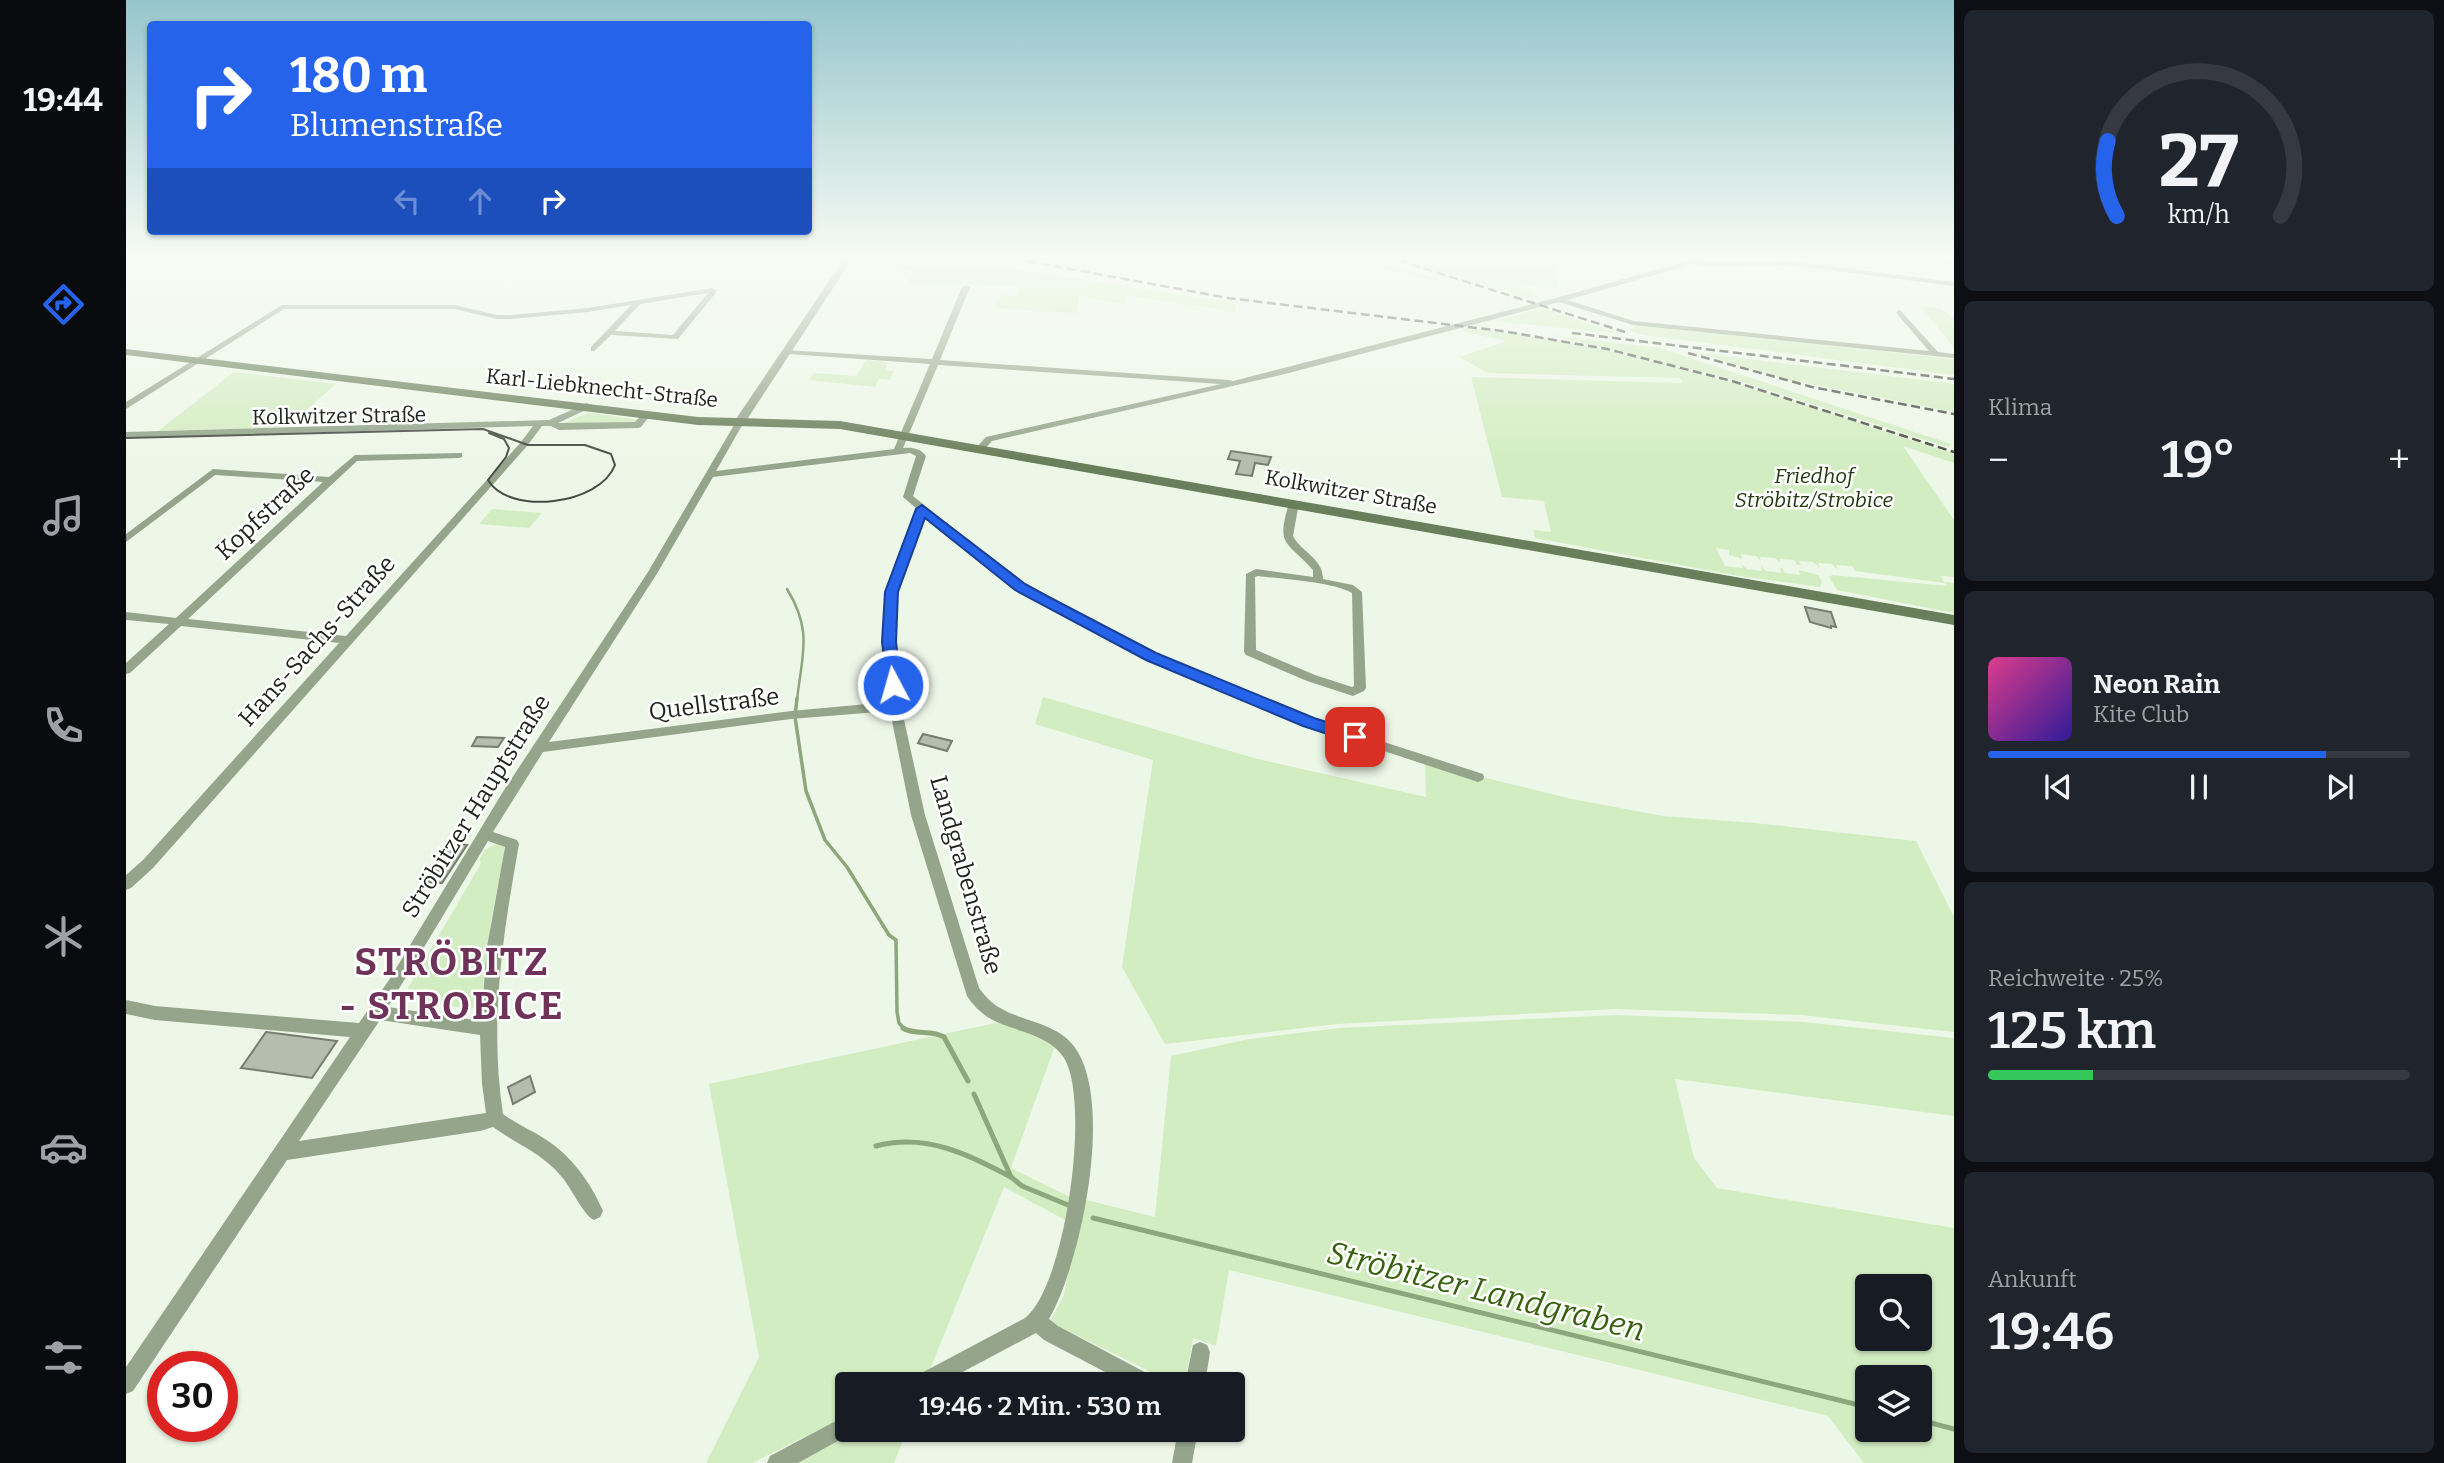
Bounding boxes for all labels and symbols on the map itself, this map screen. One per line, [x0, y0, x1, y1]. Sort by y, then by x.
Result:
street label: Karl-Liebknecht-Straße [485, 363, 719, 413]
street label: Kolkwitzer Straße [252, 401, 426, 431]
street label: Kopfstraße [210, 460, 320, 566]
park label: Friedhof Ströbitz/Strobice [1735, 463, 1894, 513]
street label: Kolkwitzer Straße [1263, 464, 1439, 520]
street label: Hans-Sachs-Straße [233, 550, 401, 732]
position arrow [856, 648, 930, 722]
street label: Quellstraße [647, 682, 781, 726]
street label: Ströbitzer Hauptstraße [396, 689, 556, 923]
pin [1325, 707, 1385, 767]
street label: Landgrabenstraße [924, 772, 1008, 978]
district label: STRÖBITZ - STROBICE [339, 939, 565, 1029]
water label: Ströbitzer Landgraben [1323, 1233, 1649, 1349]
speed limit sign: 30 [147, 1351, 238, 1442]

